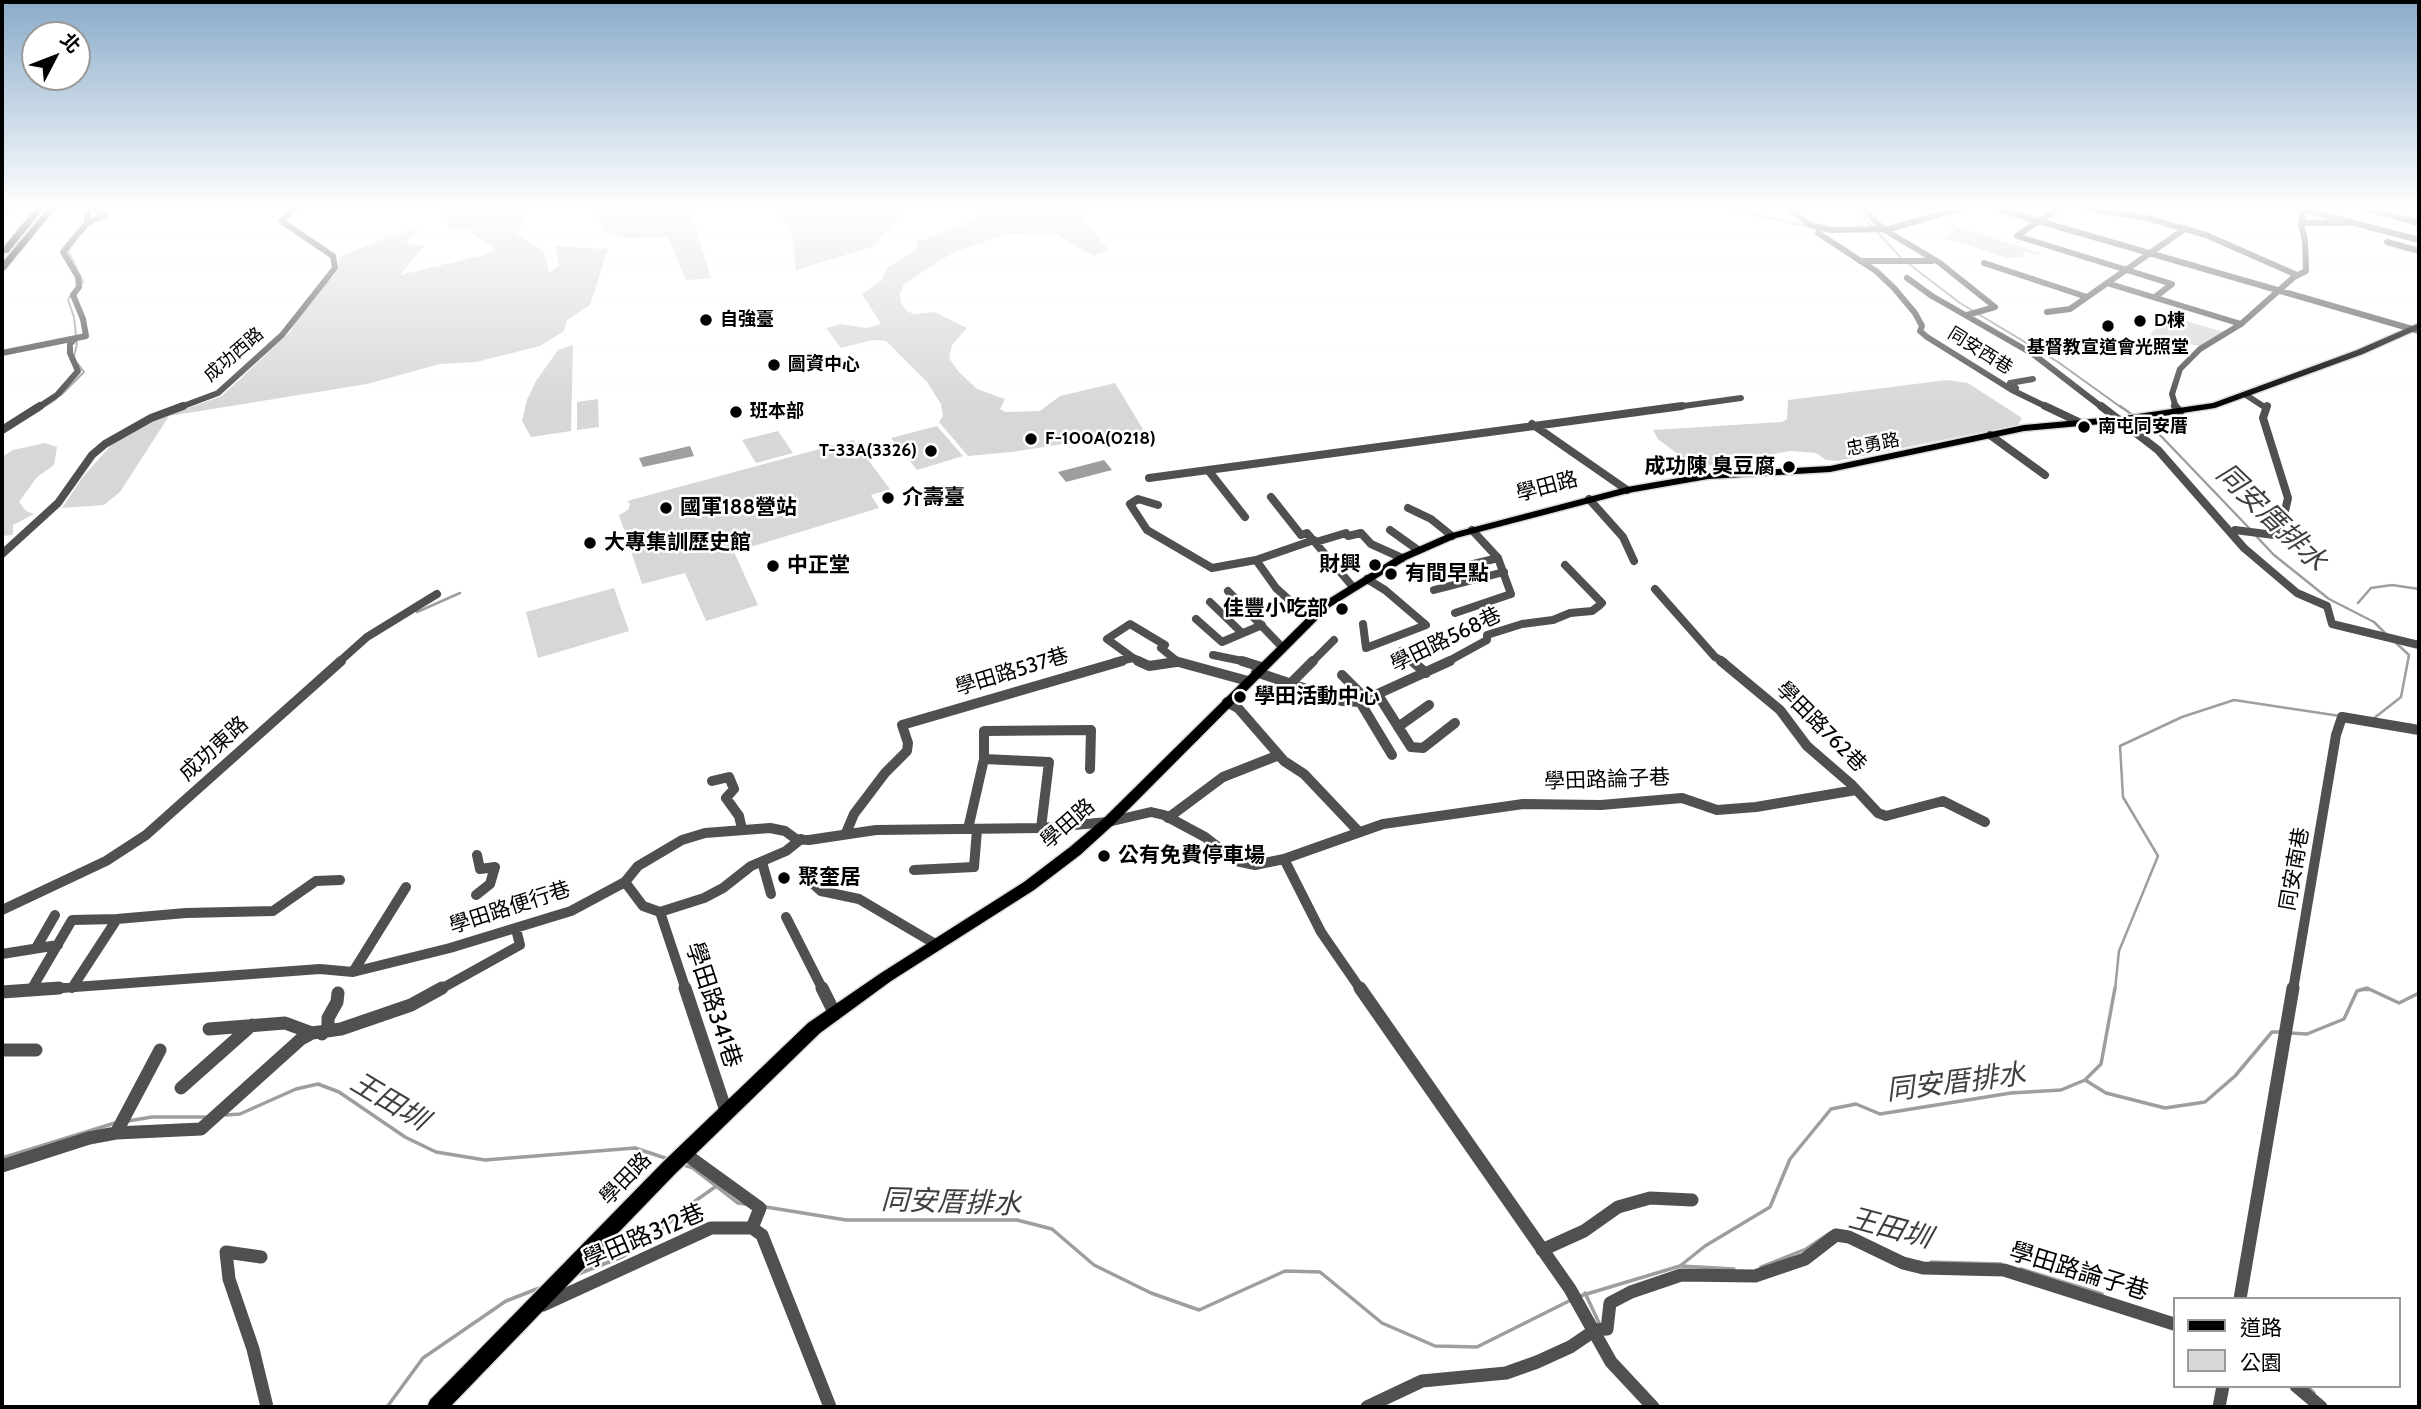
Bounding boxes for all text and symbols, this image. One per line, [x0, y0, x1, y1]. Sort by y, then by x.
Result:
north arrow [21, 21, 91, 91]
text: 北 [56, 28, 85, 58]
place label: 自強臺 [720, 309, 774, 331]
place label: D棟 [2154, 310, 2185, 332]
marker: 自強臺 [698, 312, 714, 328]
marker: D棟 [2132, 313, 2148, 329]
marker: 基督教宣道會光照堂 [2100, 318, 2116, 334]
street label: 成功西路 [200, 323, 268, 387]
street label: 同安西巷 [1944, 323, 2016, 379]
place label: 基督教宣道會光照堂 [2027, 337, 2189, 359]
place label: 圖資中心 [788, 354, 860, 376]
marker: 圖資中心 [766, 357, 782, 373]
place label: 班本部 [750, 401, 804, 423]
marker: 班本部 [728, 404, 744, 420]
place label: 南屯同安厝 [2098, 416, 2188, 438]
marker: 南屯同安厝 [2076, 419, 2092, 435]
place label: F-100A(0218) [1045, 428, 1156, 450]
street label: 忠勇路 [1844, 429, 1902, 461]
marker: F-100A(0218) [1023, 431, 1039, 447]
place label: T-33A(3326) [819, 440, 917, 462]
marker: T-33A(3326) [923, 443, 939, 459]
place label: 成功陳 臭豆腐 [1644, 454, 1775, 480]
water label: 同安厝排水 [2209, 457, 2333, 579]
marker: 成功陳 臭豆腐 [1781, 459, 1797, 475]
street label: 學田路 [1513, 467, 1581, 507]
place label: 介壽臺 [902, 485, 965, 511]
marker: 介壽臺 [880, 490, 896, 506]
place label: 國軍188營站 [680, 495, 797, 521]
marker: 國軍188營站 [658, 500, 674, 516]
place label: 大專集訓歷史館 [604, 530, 751, 556]
marker: 大專集訓歷史館 [582, 535, 598, 551]
place label: 財興 [1319, 552, 1361, 578]
place label: 中正堂 [787, 553, 850, 579]
marker: 財興 [1367, 557, 1383, 573]
marker: 中正堂 [765, 558, 781, 574]
place label: 有間早點 [1405, 561, 1489, 587]
marker: 有間早點 [1383, 566, 1399, 582]
place label: 佳豐小吃部 [1223, 596, 1328, 622]
marker: 佳豐小吃部 [1334, 601, 1350, 617]
street label: 學田路568巷 [1387, 602, 1505, 678]
street label: 學田路537巷 [952, 643, 1072, 701]
street label: 學田路762巷 [1771, 677, 1871, 777]
place label: 學田活動中心 [1254, 684, 1380, 710]
marker: 學田活動中心 [1232, 689, 1248, 705]
street label: 成功東路 [174, 712, 254, 786]
street label: 學田路論子巷 [1544, 765, 1670, 795]
street label: 學田路 [1036, 794, 1100, 854]
street label: 同安南巷 [2275, 825, 2315, 913]
place label: 公有免費停車場 [1118, 843, 1265, 869]
marker: 公有免費停車場 [1096, 848, 1112, 864]
place label: 聚奎居 [798, 865, 861, 891]
marker: 聚奎居 [776, 870, 792, 886]
street label: 學田路便行巷 [446, 877, 574, 939]
street label: 學田路341巷 [679, 938, 747, 1072]
water label: 同安厝排水 [1884, 1058, 2028, 1108]
water label: 王田圳 [344, 1066, 434, 1138]
street label: 學田路 [595, 1148, 657, 1210]
water label: 同安厝排水 [880, 1184, 1022, 1222]
street label: 學田路312巷 [579, 1198, 709, 1276]
water label: 王田圳 [1845, 1202, 1935, 1256]
street label: 學田路論子巷 [2006, 1237, 2152, 1307]
legend [2172, 1297, 2400, 1388]
text: 道路 [2240, 1315, 2282, 1340]
text: 公園 [2240, 1350, 2282, 1375]

